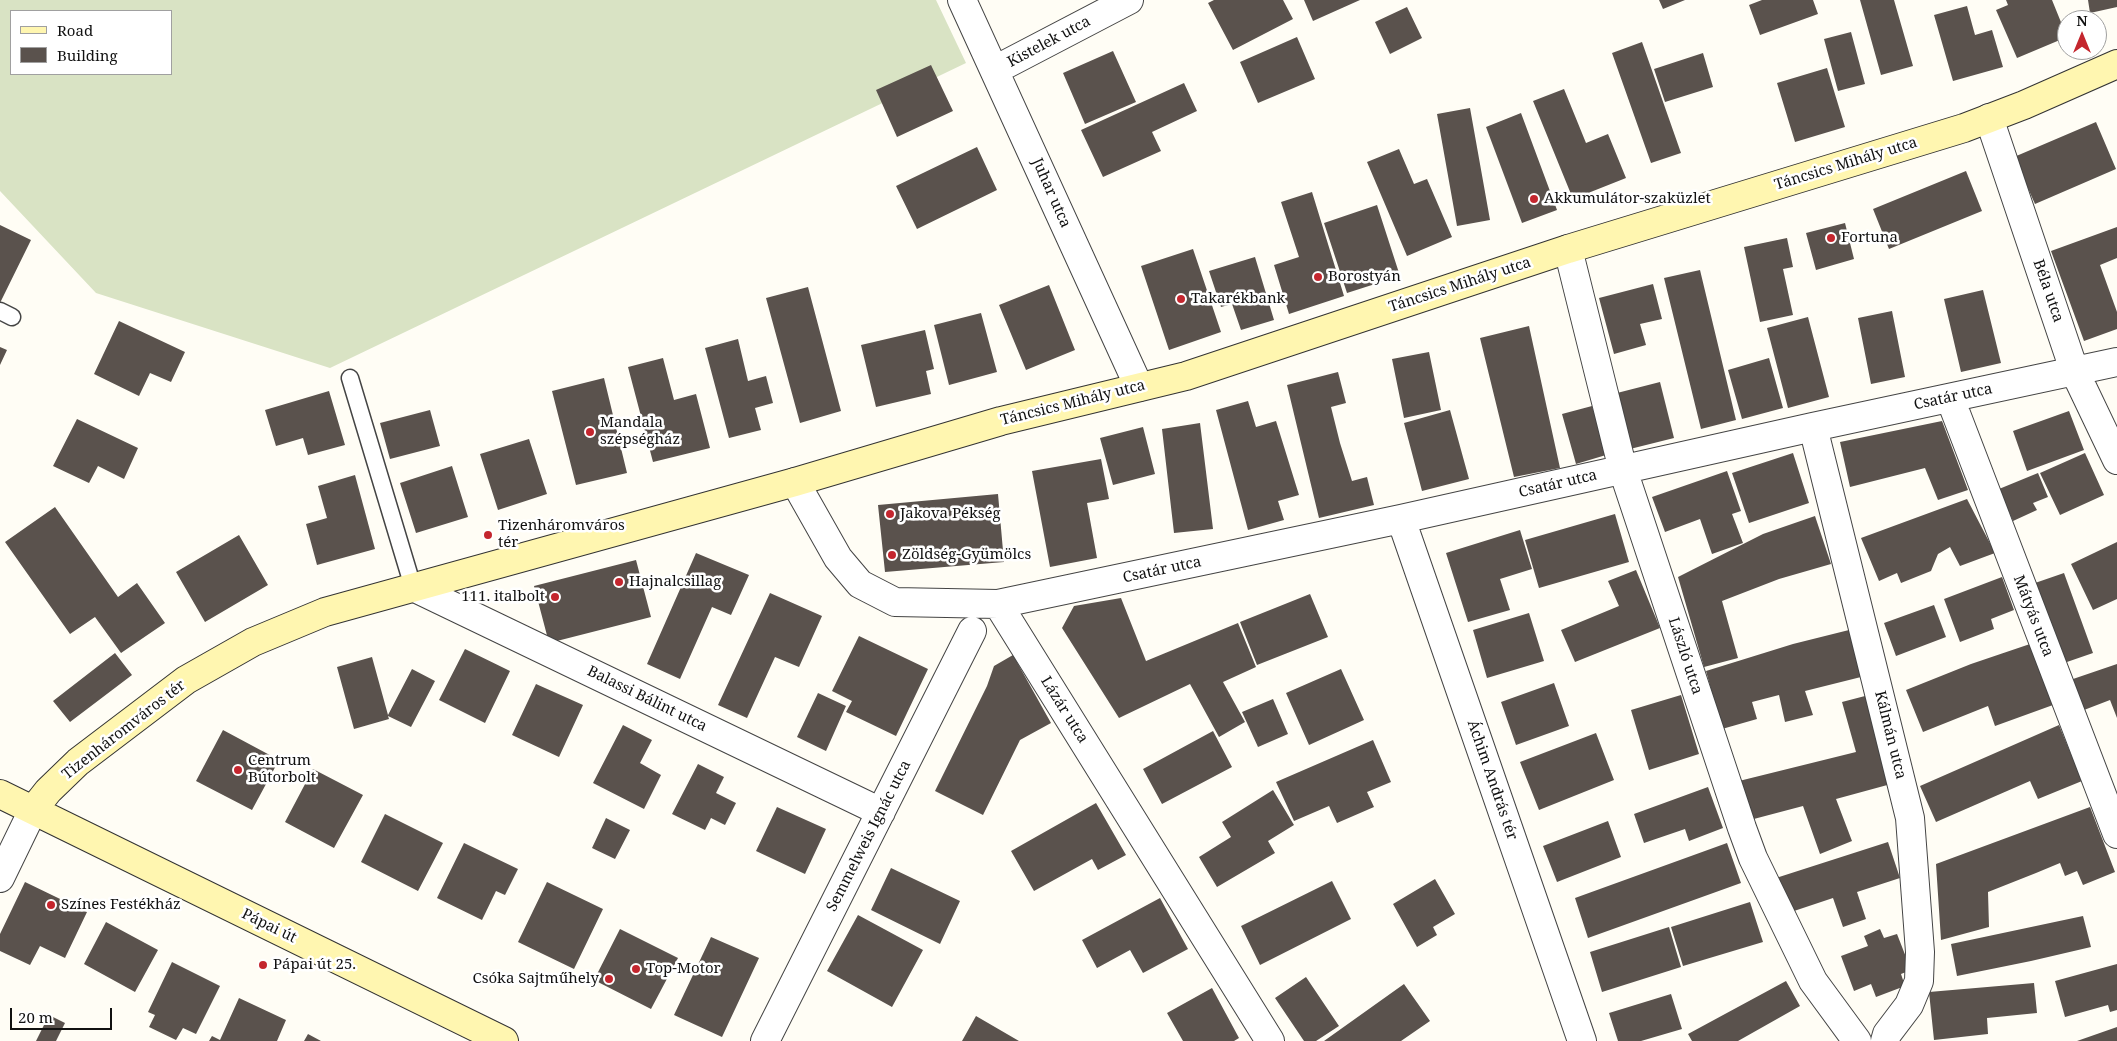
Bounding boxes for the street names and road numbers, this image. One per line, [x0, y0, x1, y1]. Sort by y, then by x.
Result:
street label: Kistelek utca [1004, 13, 1094, 71]
street label: Táncsics Mihály utca [1772, 134, 1920, 194]
street label: Juhar utca [1028, 155, 1074, 231]
street label: Táncsics Mihály utca [1387, 254, 1533, 316]
street label: Béla utca [2029, 257, 2067, 325]
street label: Táncsics Mihály utca [999, 376, 1147, 430]
street label: Csatár utca [1912, 380, 1994, 414]
street label: Csatár utca [1517, 466, 1599, 502]
street label: Csatár utca [1121, 553, 1203, 587]
street label: Mátyás utca [2009, 573, 2057, 659]
street label: László utca [1664, 615, 1706, 697]
street label: Balassi Bálint utca [584, 662, 710, 736]
street label: Lázár utca [1036, 673, 1092, 747]
street label: Tizenháromváros tér [59, 676, 189, 784]
street label: Kálmán utca [1870, 689, 1910, 781]
street label: Áchim András tér [1463, 718, 1521, 842]
street label: Semmelweis Ignác utca [823, 757, 915, 915]
street label: Pápai út [239, 905, 299, 947]

